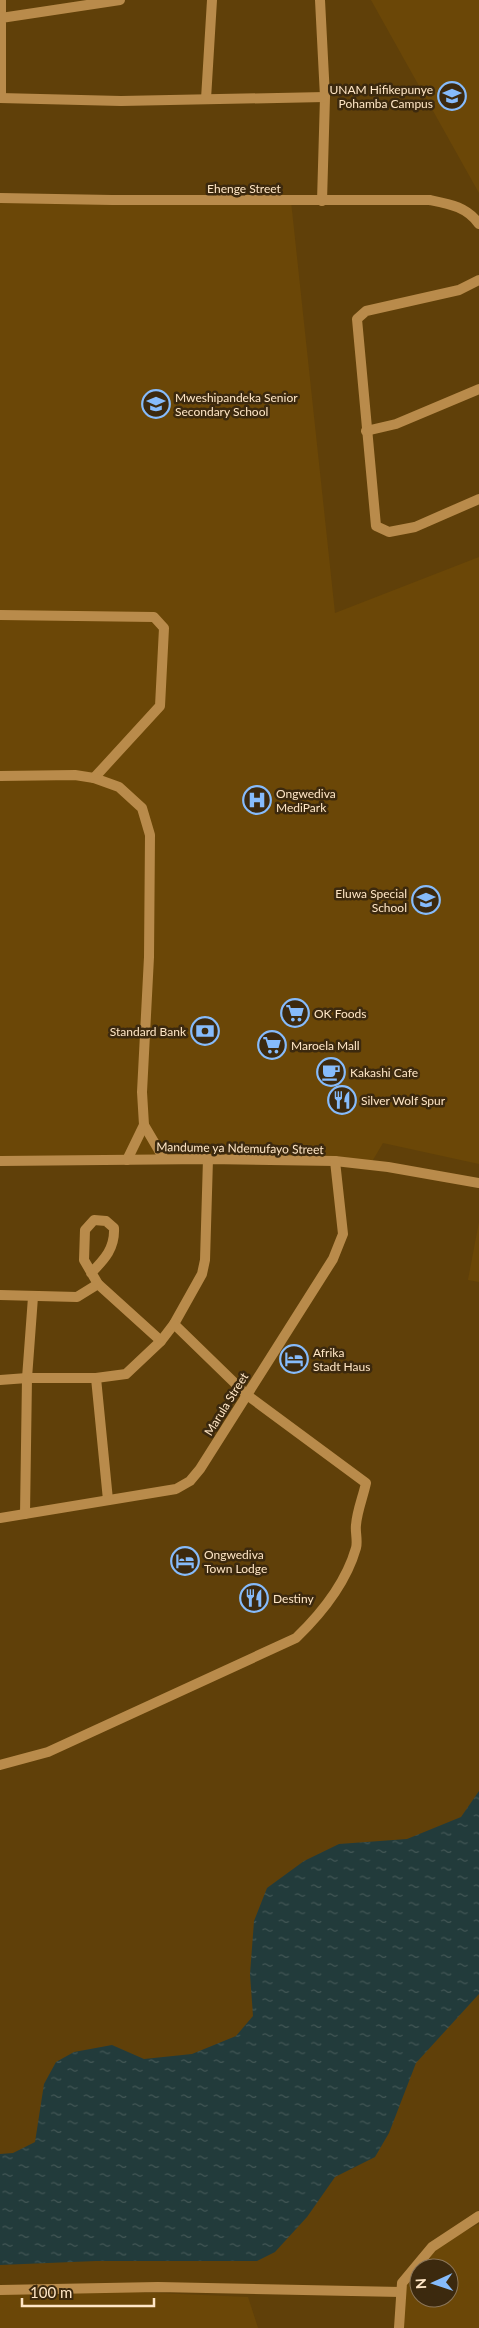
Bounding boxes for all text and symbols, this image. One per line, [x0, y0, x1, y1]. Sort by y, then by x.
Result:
school or university icon: UNAM Hifikepunye Pohamba Campus [437, 81, 467, 111]
place label: UNAM Hifikepunye Pohamba Campus [329, 82, 433, 111]
street label: Ehenge Street [207, 181, 282, 196]
school or university icon: Mweshipandeka Senior Secondary School [141, 389, 171, 419]
place label: Mweshipandeka Senior Secondary School [175, 390, 298, 419]
hospital icon: Ongwediva MediPark [242, 785, 272, 815]
place label: Ongwediva MediPark [276, 786, 336, 815]
school or university icon: Eluwa Special School [411, 885, 441, 915]
place label: Eluwa Special School [335, 886, 407, 915]
supermarket icon: OK Foods [280, 998, 310, 1028]
place label: OK Foods [314, 1006, 366, 1021]
bank icon: Standard Bank [190, 1016, 220, 1046]
place label: Standard Bank [110, 1024, 187, 1039]
supermarket icon: Maroela Mall [257, 1030, 287, 1060]
place label: Maroela Mall [291, 1038, 360, 1053]
cafe icon: Kakashi Cafe [316, 1057, 346, 1087]
place label: Kakashi Cafe [350, 1065, 418, 1080]
restaurant icon: Silver Wolf Spur [327, 1085, 357, 1115]
place label: Silver Wolf Spur [361, 1093, 446, 1108]
street label: Mandume ya Ndemufayo Street [156, 1139, 324, 1157]
hotel icon: Afrika Stadt Haus [279, 1344, 309, 1374]
place label: Afrika Stadt Haus [313, 1345, 370, 1374]
street label: Marula Street [201, 1369, 252, 1438]
hotel icon: Ongwediva Town Lodge [170, 1546, 200, 1576]
place label: Ongwediva Town Lodge [204, 1547, 267, 1576]
restaurant icon: Destiny [239, 1583, 269, 1613]
place label: Destiny [273, 1591, 315, 1606]
north arrow [409, 2258, 459, 2308]
scale bar [22, 2276, 155, 2308]
text: N [412, 2278, 429, 2290]
text: 100 m [30, 2283, 72, 2301]

